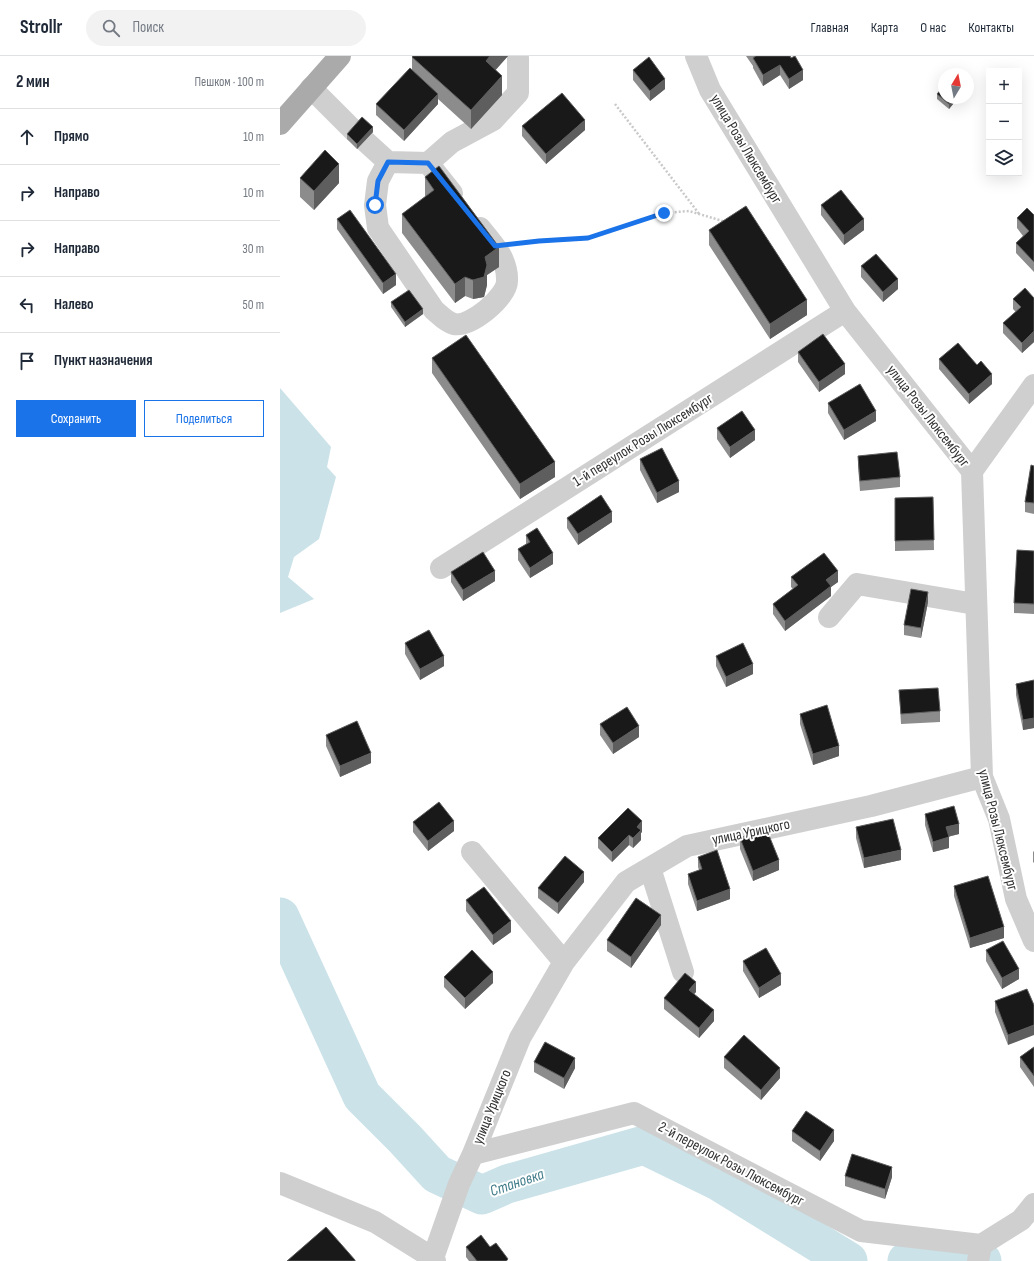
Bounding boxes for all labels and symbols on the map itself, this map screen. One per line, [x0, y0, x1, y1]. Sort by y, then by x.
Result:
north arrow [938, 68, 974, 104]
street label: улица Розы Люксембург [706, 91, 786, 208]
route start [366, 196, 384, 214]
route end [655, 204, 673, 222]
street label: улица Розы Люксембург [882, 361, 974, 471]
street label: 1-й переулок Розы Люксембург [569, 389, 717, 491]
street label: улица Розы Люксембург [974, 767, 1022, 893]
street label: улица Урицкого [710, 814, 792, 850]
street label: улица Урицкого [468, 1067, 516, 1147]
street label: 2-й переулок Розы Люксембург [655, 1117, 808, 1211]
water label: Становка [488, 1165, 547, 1201]

